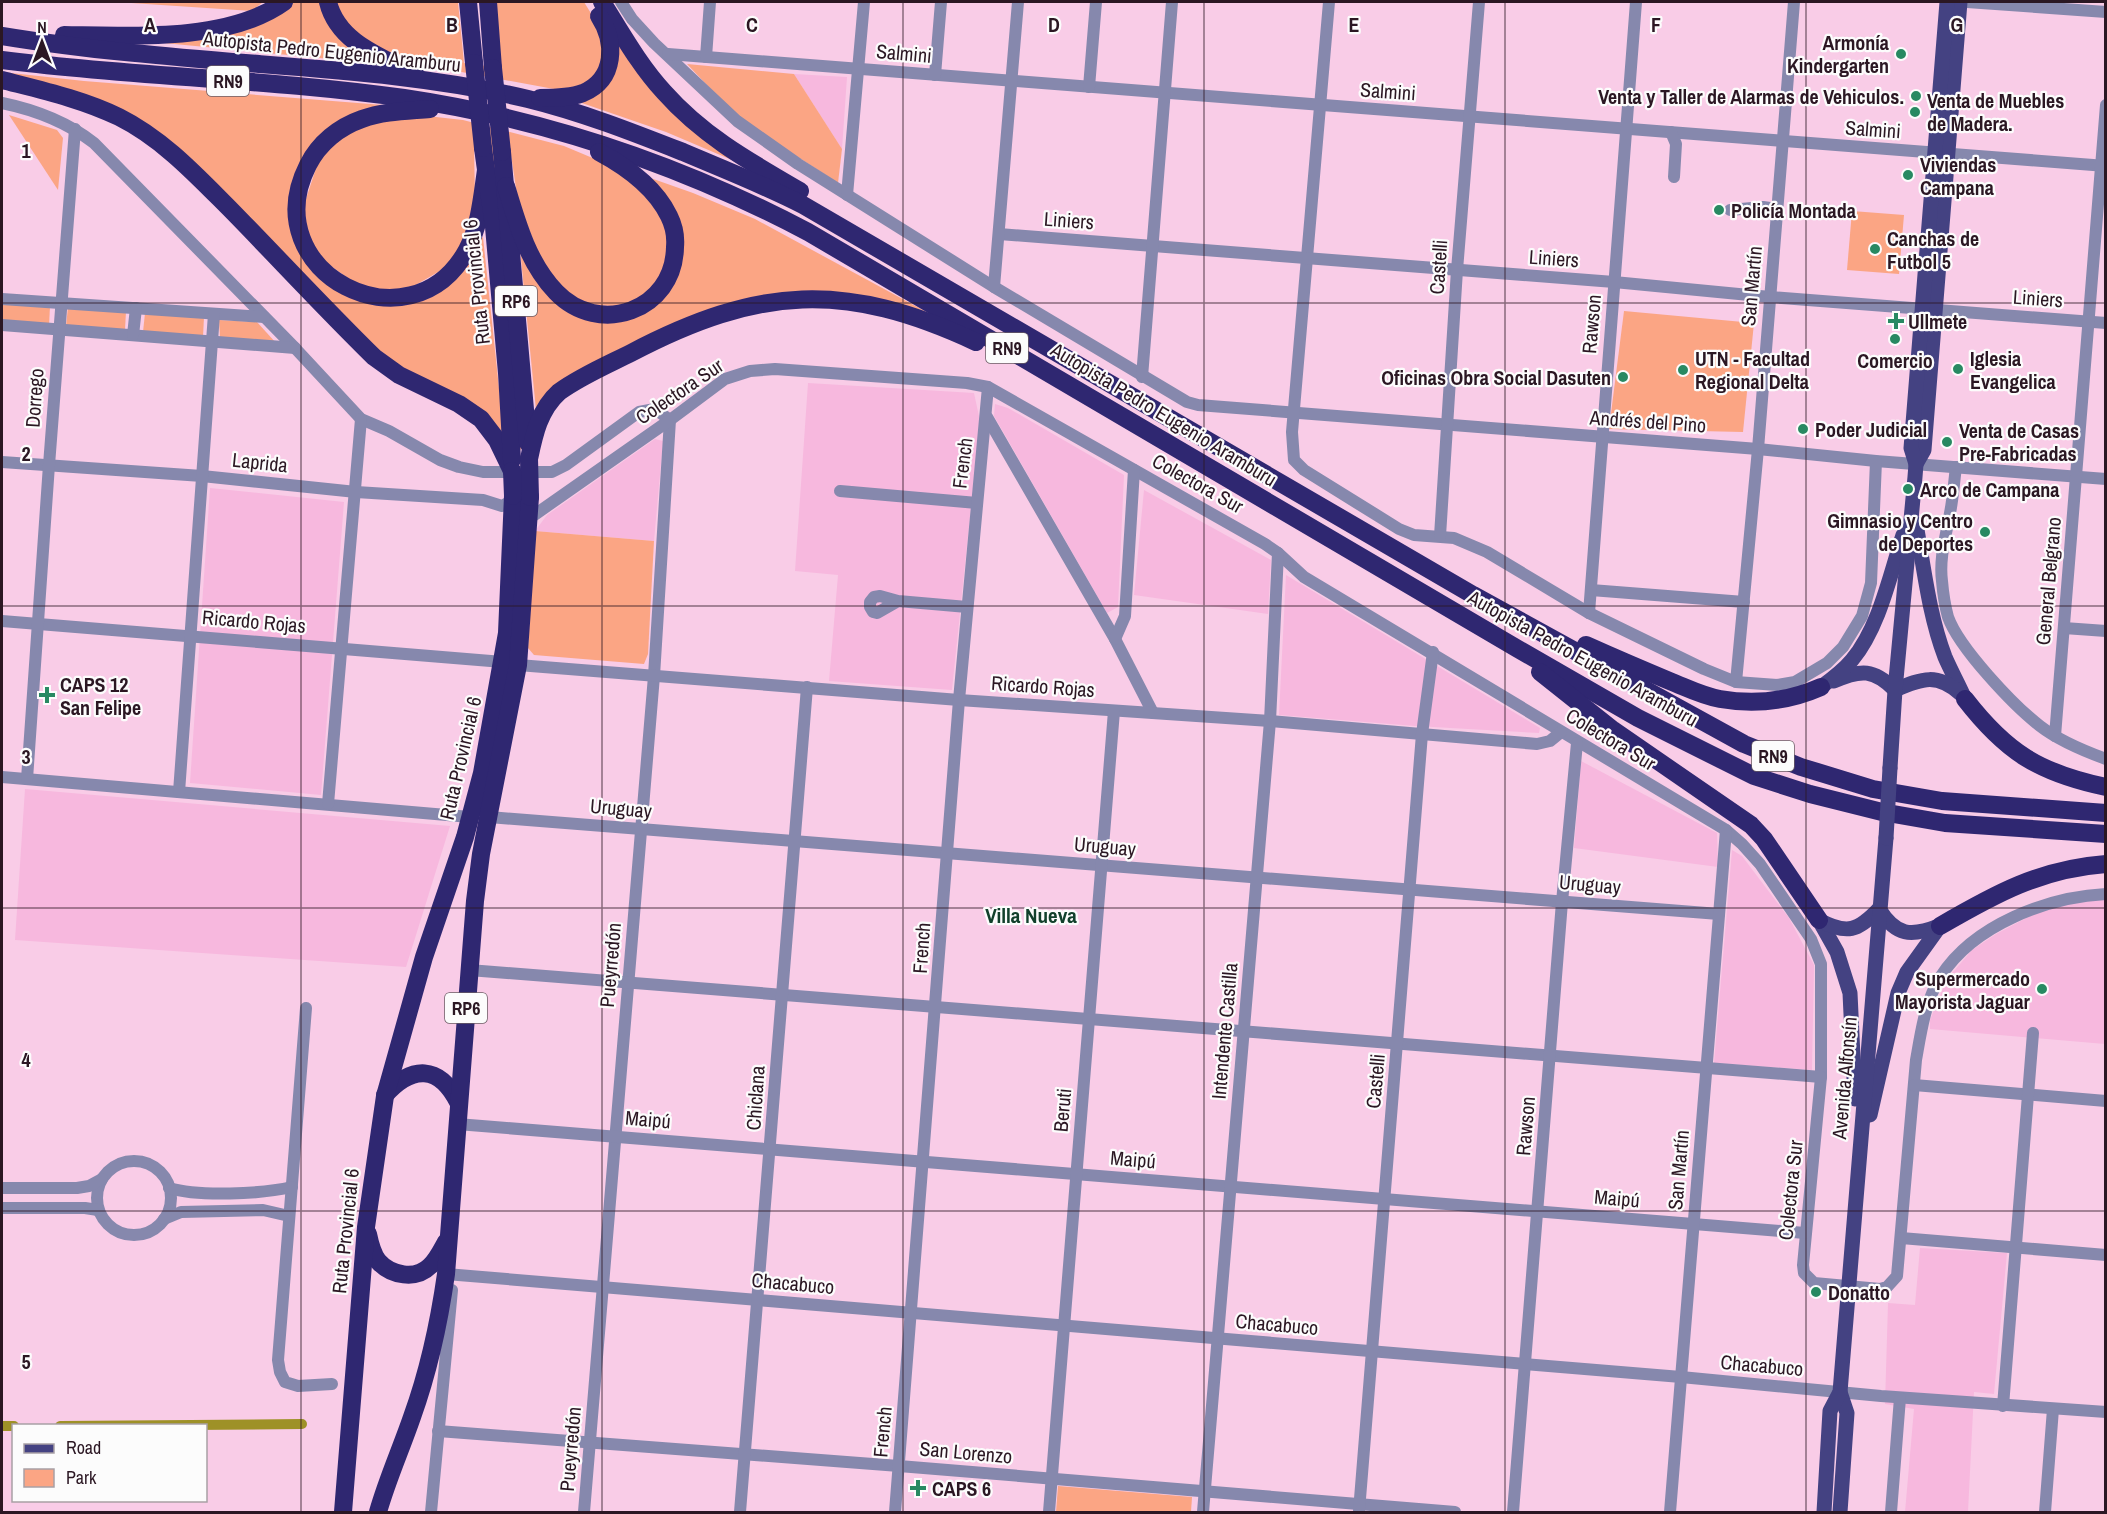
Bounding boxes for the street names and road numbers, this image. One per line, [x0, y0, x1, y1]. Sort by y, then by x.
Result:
street label: Autopista Pedro Eugenio Aramburu [201, 24, 462, 78]
street label: Salmini [875, 37, 933, 69]
road number: RN9 [207, 66, 249, 96]
street label: Salmini [1359, 76, 1417, 106]
street label: Salmini [1844, 114, 1902, 144]
street label: Liniers [1043, 205, 1095, 235]
street label: Ruta Provincial 6 [456, 218, 496, 346]
street label: Castelli [1423, 239, 1453, 295]
street label: Liniers [1528, 243, 1580, 273]
street label: San Martín [1734, 245, 1768, 327]
street label: Liniers [2012, 283, 2064, 313]
road number: RP6 [495, 286, 537, 316]
street label: Rawson [1575, 293, 1607, 355]
road number: RN9 [986, 333, 1028, 363]
street label: Autopista Pedro Eugenio Aramburu [1045, 335, 1282, 492]
street label: Colectora Sur [630, 351, 729, 430]
street label: Dorrego [18, 368, 50, 428]
street label: Andrés del Pino [1588, 403, 1707, 439]
street label: French [945, 436, 979, 490]
street label: Laprida [231, 446, 289, 478]
street label: Colectora Sur [1148, 447, 1249, 519]
street label: General Belgrano [2029, 516, 2067, 646]
street label: Autopista Pedro Eugenio Aramburu [1462, 583, 1703, 733]
street label: Ricardo Rojas [201, 603, 307, 639]
street label: Ricardo Rojas [990, 669, 1096, 703]
street label: Ruta Provincial 6 [433, 694, 487, 822]
street label: Colectora Sur [1561, 702, 1661, 777]
road number: RN9 [1752, 741, 1794, 771]
street label: Uruguay [589, 792, 654, 824]
street label: Uruguay [1073, 830, 1138, 862]
street label: Uruguay [1558, 868, 1623, 900]
street label: Pueyrredón [593, 922, 627, 1008]
street label: French [906, 922, 936, 974]
street label: Intendente Castilla [1205, 962, 1243, 1100]
road number: RP6 [445, 993, 487, 1023]
street label: Avenida Alfonsín [1825, 1016, 1863, 1141]
street label: Castelli [1359, 1053, 1391, 1109]
street label: Chiclana [739, 1065, 771, 1131]
street label: Beruti [1047, 1087, 1077, 1133]
street label: Rawson [1509, 1095, 1541, 1157]
street label: Maipú [624, 1104, 672, 1134]
street label: San Martín [1661, 1129, 1695, 1211]
street label: Colectora Sur [1771, 1138, 1809, 1241]
street label: Maipú [1109, 1144, 1157, 1174]
street label: Ruta Provincial 6 [325, 1167, 365, 1295]
street label: Maipú [1593, 1183, 1641, 1213]
street label: Chacabuco [750, 1266, 836, 1300]
street label: Chacabuco [1234, 1307, 1320, 1341]
street label: Chacabuco [1719, 1348, 1805, 1382]
street label: French [866, 1405, 898, 1459]
street label: Pueyrredón [553, 1406, 587, 1492]
street label: San Lorenzo [919, 1434, 1013, 1470]

